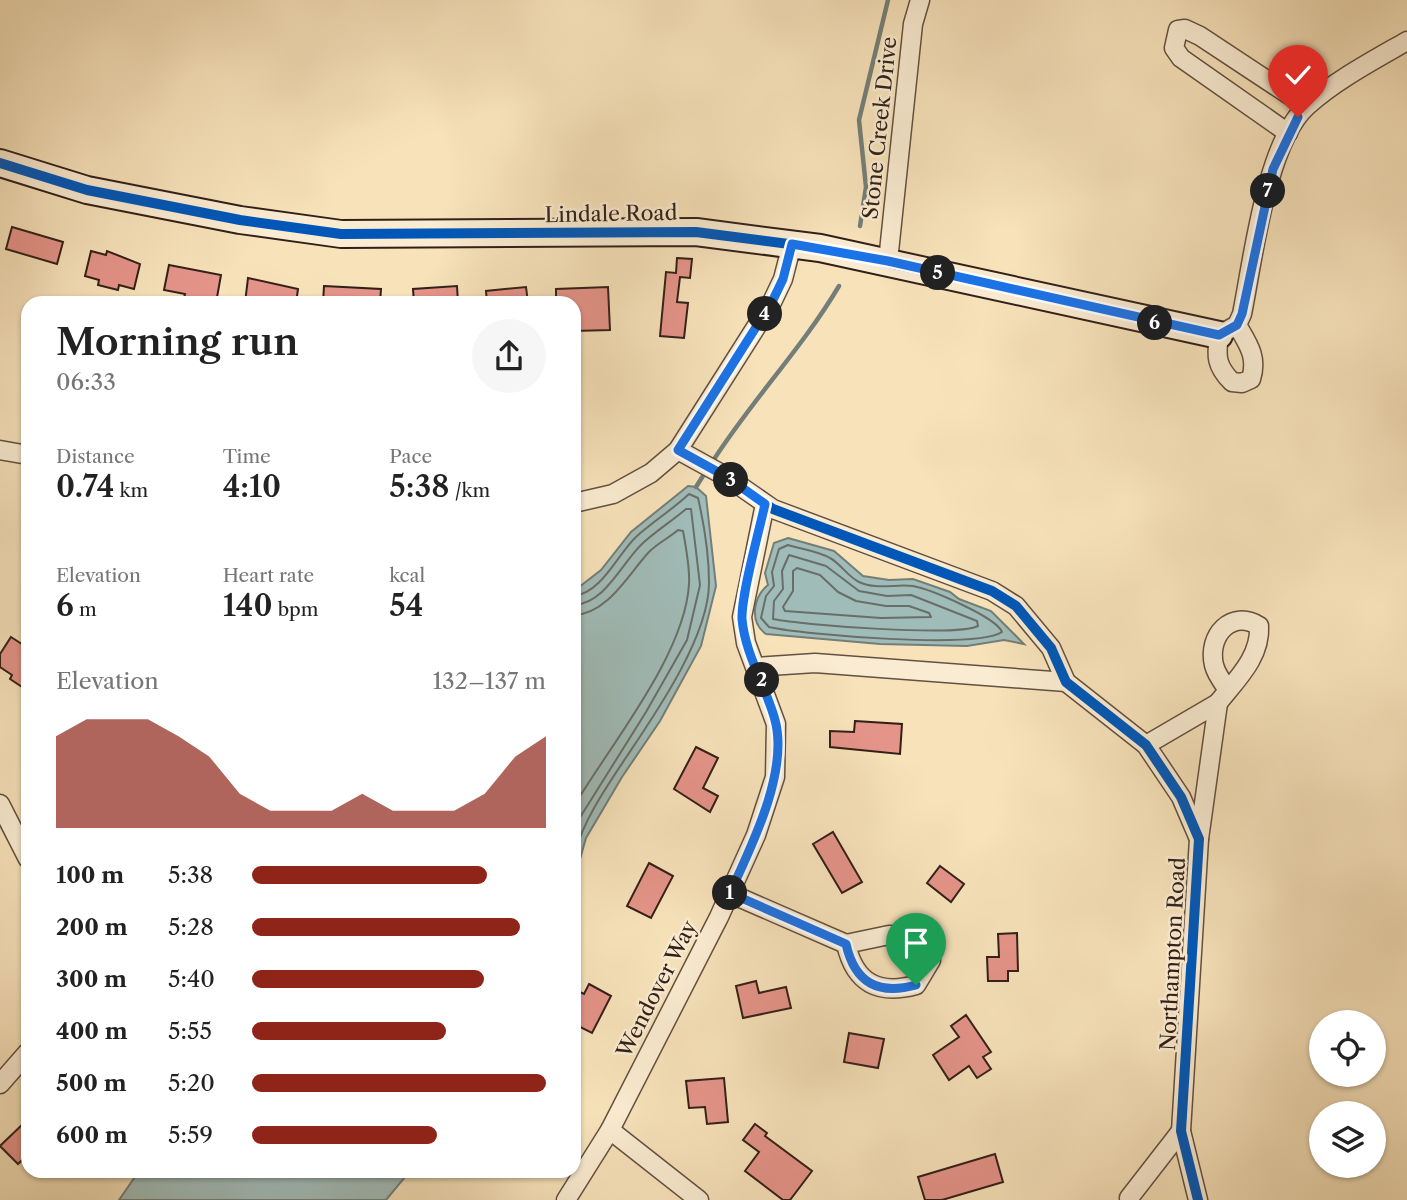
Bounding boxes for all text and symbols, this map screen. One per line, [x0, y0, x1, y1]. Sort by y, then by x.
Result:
street label: Stone Creek Drive [857, 35, 902, 221]
pin [1268, 45, 1328, 117]
icon: check [1279, 56, 1317, 94]
pin: 7 [1250, 174, 1286, 208]
text: 7 [1263, 179, 1272, 202]
street label: Lindale Road [544, 200, 678, 227]
pin: 5 [920, 256, 956, 290]
text: 5 [932, 261, 943, 284]
pin: 4 [748, 296, 782, 332]
text: 4 [759, 302, 770, 325]
pin: 6 [1138, 306, 1172, 340]
text: 6 [1149, 311, 1160, 334]
text: Morning run [56, 318, 299, 365]
button: share [472, 319, 546, 393]
text: 06:33 [56, 368, 116, 396]
text: Distance [56, 445, 135, 468]
text: Time [223, 445, 271, 468]
text: Pace [389, 445, 432, 468]
pin: 3 [714, 462, 748, 498]
text: 0.74 [56, 468, 114, 505]
text: 4:10 [223, 468, 281, 505]
text: 5:38 [389, 468, 450, 505]
text: 3 [725, 468, 736, 491]
text: km [114, 479, 148, 502]
text: /km [450, 479, 490, 502]
text: Elevation [56, 564, 141, 587]
text: Heart rate [223, 564, 314, 587]
text: kcal [389, 564, 425, 587]
text: 6 [56, 587, 74, 624]
text: 140 [223, 587, 273, 624]
text: 54 [389, 587, 423, 624]
text: m [74, 598, 97, 621]
text: bpm [273, 598, 319, 621]
pin: 2 [744, 662, 780, 698]
text: Elevation [56, 667, 159, 695]
text: 132–137 m [432, 667, 546, 695]
text: 2 [756, 668, 767, 691]
street label: Northampton Road [1155, 856, 1190, 1051]
text: 100 m [56, 861, 124, 889]
text: 5:38 [168, 861, 213, 889]
pin: 1 [712, 876, 748, 910]
text: 1 [725, 881, 734, 904]
text: 200 m [56, 913, 128, 941]
text: 5:28 [168, 913, 214, 941]
pin [886, 913, 946, 985]
street label: Wendover Way [611, 916, 702, 1062]
icon: arrive [897, 924, 935, 962]
text: 300 m [56, 965, 127, 993]
text: 5:40 [168, 965, 215, 993]
map controls [1309, 1010, 1386, 1178]
button: locate [1309, 1010, 1386, 1087]
text: 400 m [56, 1017, 128, 1045]
text: 5:55 [168, 1017, 212, 1045]
text: 500 m [56, 1069, 127, 1097]
text: 5:20 [168, 1069, 215, 1097]
button: layers [1309, 1101, 1386, 1178]
text: 600 m [56, 1121, 128, 1149]
text: 5:59 [168, 1121, 213, 1149]

